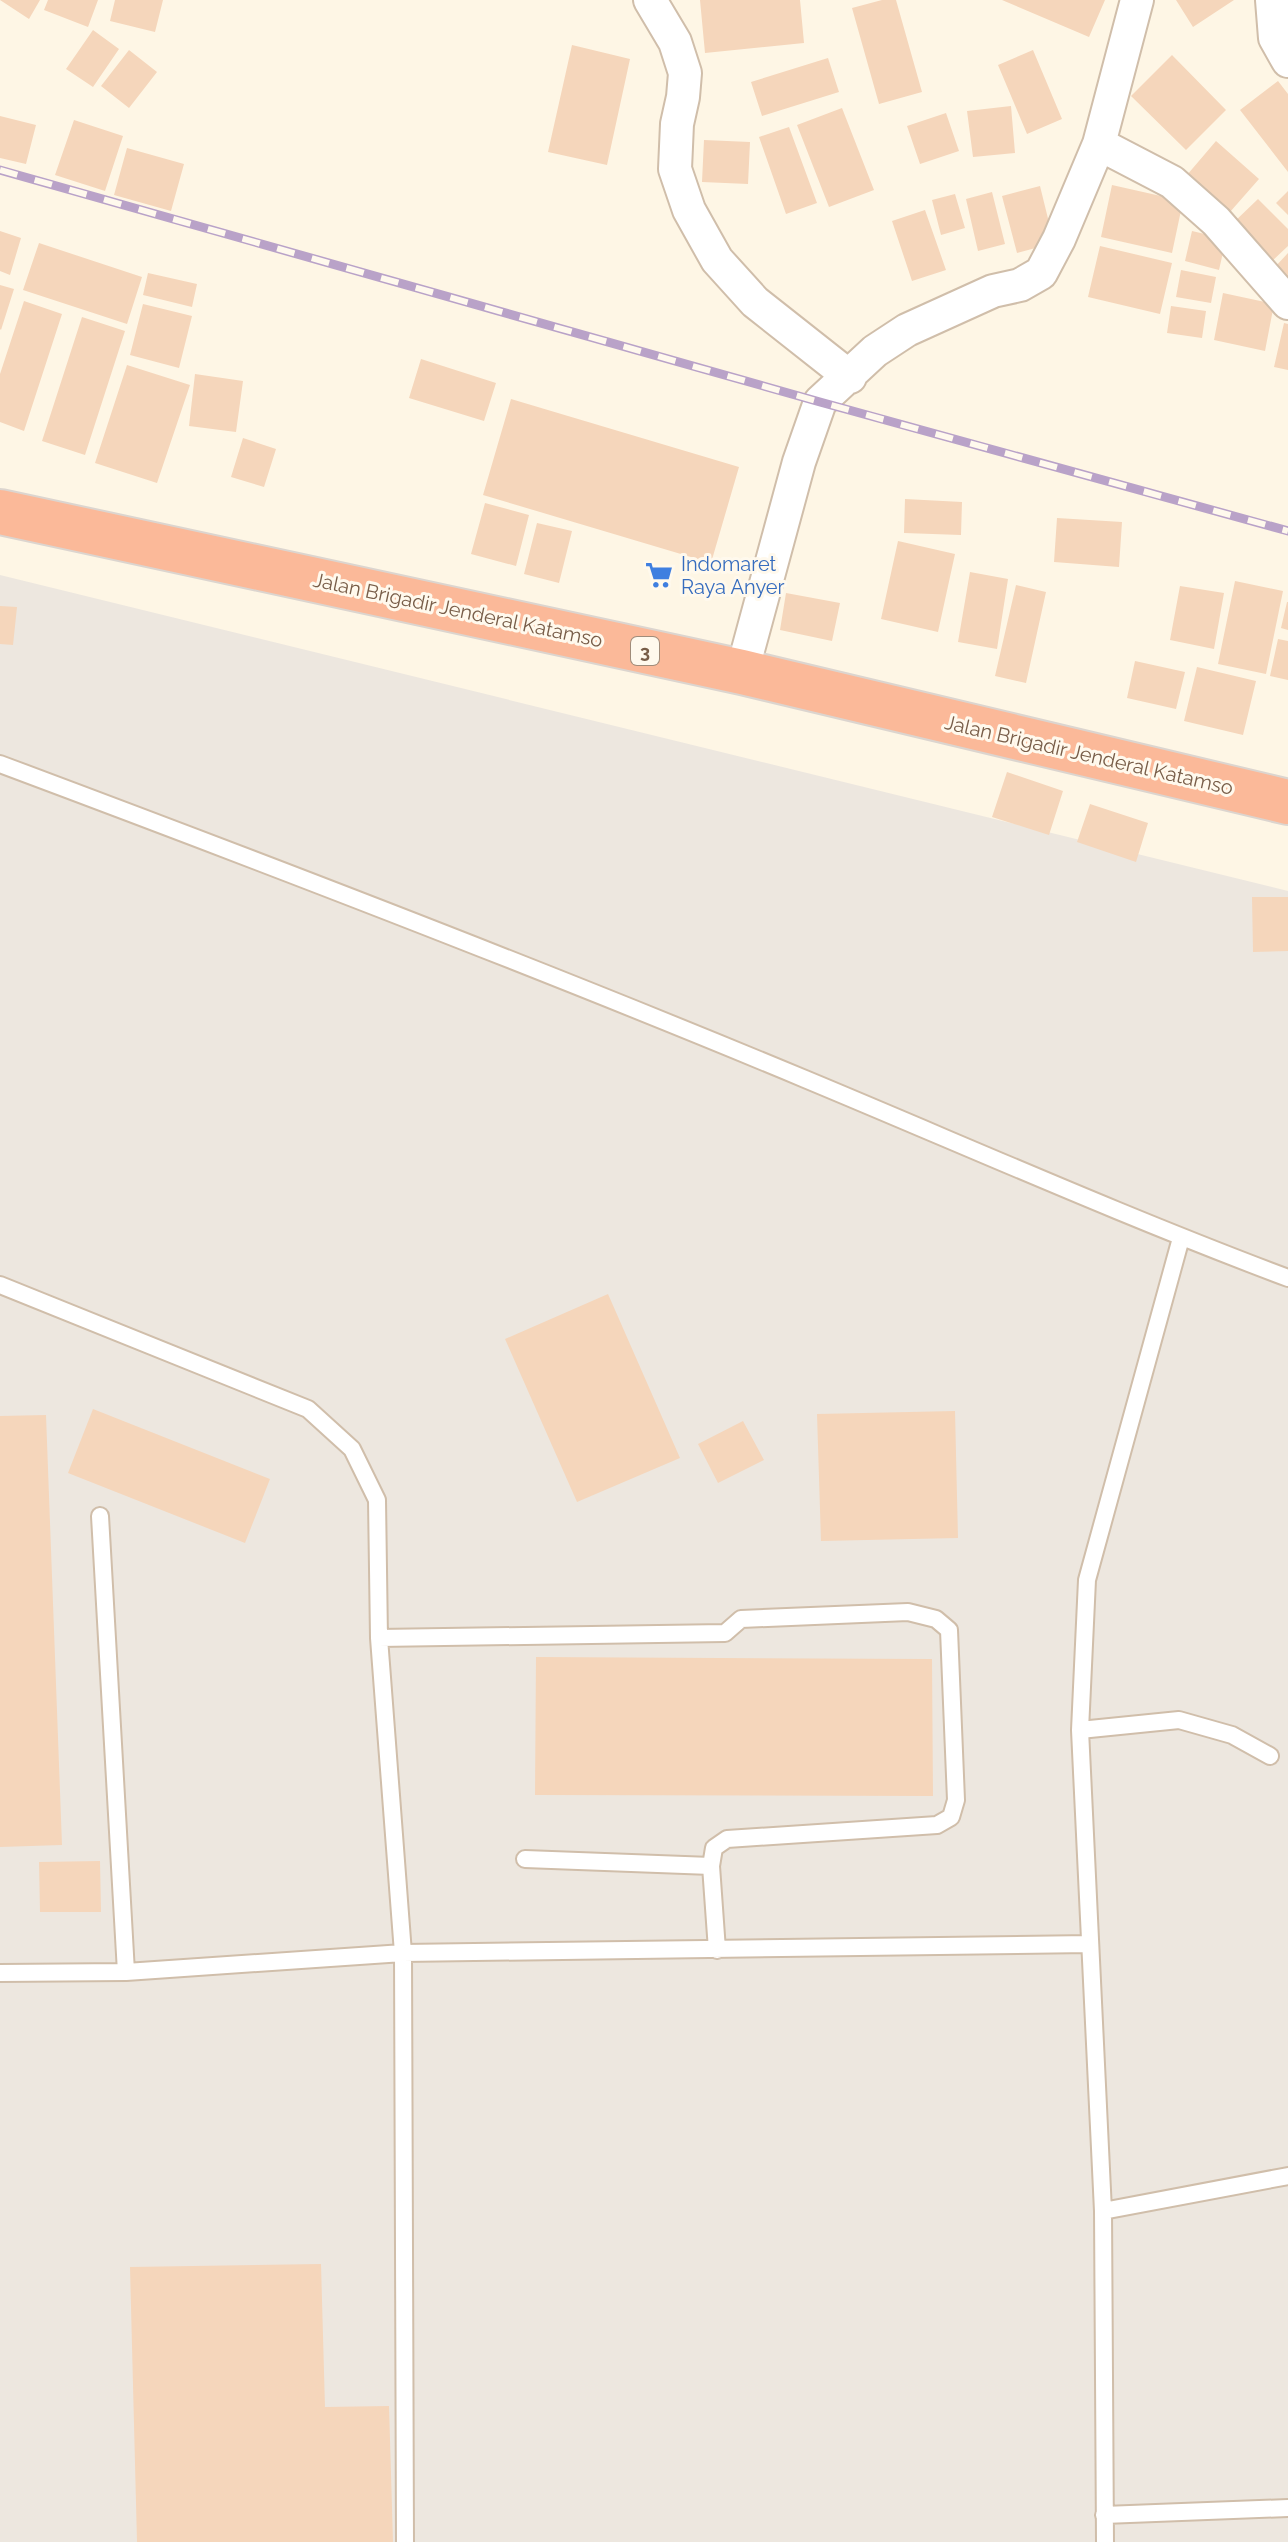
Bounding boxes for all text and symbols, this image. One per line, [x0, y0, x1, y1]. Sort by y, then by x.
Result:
place label: Indomaret Raya Anyer [681, 552, 785, 599]
supermarket icon: Indomaret Raya Anyer [644, 560, 674, 590]
street label: Jalan Brigadir Jenderal Katamso [311, 568, 605, 652]
road number: 3 [631, 637, 659, 665]
street label: Jalan Brigadir Jenderal Katamso [942, 710, 1236, 800]

